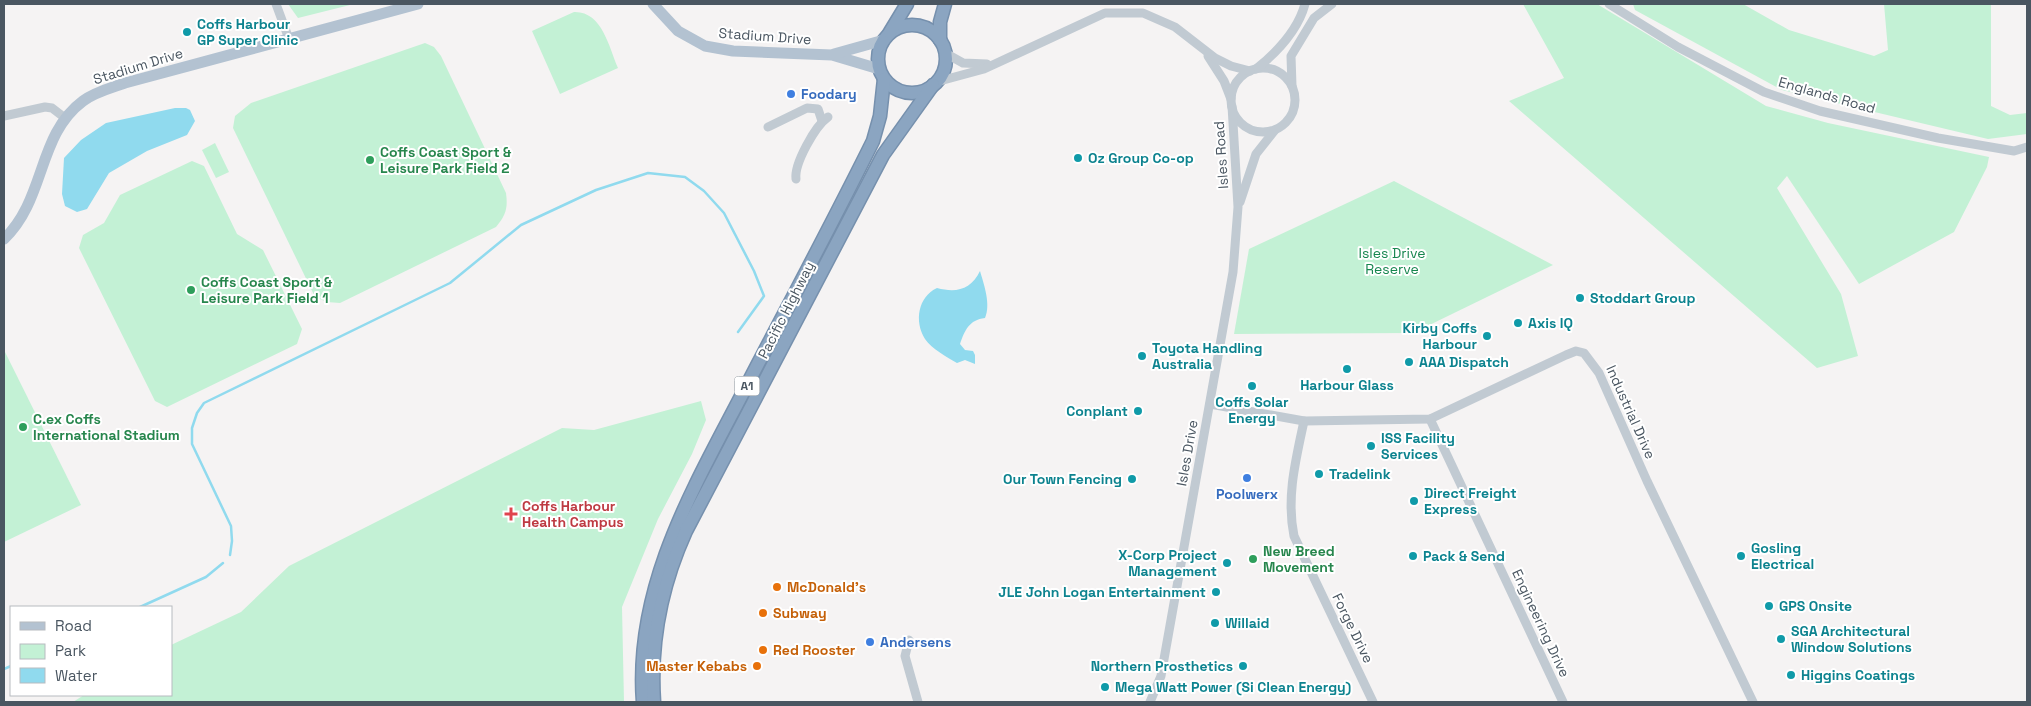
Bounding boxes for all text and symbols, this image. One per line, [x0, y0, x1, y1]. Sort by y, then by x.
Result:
place label: Coffs Harbour GP Super Clinic [197, 15, 299, 49]
street label: Stadium Drive [718, 24, 812, 48]
marker: Coffs Harbour GP Super Clinic [181, 26, 193, 38]
street label: Stadium Drive [91, 44, 185, 88]
street label: Englands Road [1777, 73, 1877, 117]
place label: Foodary [801, 85, 857, 103]
marker: Foodary [785, 88, 797, 100]
street label: Isles Road [1210, 121, 1232, 189]
place label: Coffs Coast Sport & Leisure Park Field 2 [380, 143, 512, 177]
place label: Oz Group Co-op [1088, 149, 1194, 167]
marker: Oz Group Co-op [1072, 152, 1084, 164]
marker: Coffs Coast Sport & Leisure Park Field 2 [364, 154, 376, 166]
park label: Isles Drive Reserve [1358, 244, 1426, 278]
street label: Pacific Highway [754, 258, 818, 362]
place label: Coffs Coast Sport & Leisure Park Field 1 [201, 273, 333, 307]
marker: Coffs Coast Sport & Leisure Park Field 1 [185, 284, 197, 296]
place label: Stoddart Group [1590, 289, 1695, 307]
marker: Stoddart Group [1574, 292, 1586, 304]
place label: Axis IQ [1528, 314, 1573, 332]
marker: Axis IQ [1512, 317, 1524, 329]
place label: Kirby Coffs Harbour [1403, 319, 1477, 353]
marker: Kirby Coffs Harbour [1481, 330, 1493, 342]
place label: Toyota Handling Australia [1152, 339, 1262, 373]
marker: Toyota Handling Australia [1136, 350, 1148, 362]
place label: AAA Dispatch [1419, 353, 1509, 371]
marker: AAA Dispatch [1403, 356, 1415, 368]
street label: Industrial Drive [1602, 362, 1660, 462]
marker: Harbour Glass [1341, 363, 1353, 375]
road number: A1 [734, 376, 760, 396]
place label: Harbour Glass [1300, 376, 1394, 394]
marker: Coffs Solar Energy [1246, 380, 1258, 392]
place label: Coffs Solar Energy [1215, 393, 1289, 427]
place label: Conplant [1066, 402, 1128, 420]
marker: Conplant [1132, 405, 1144, 417]
place label: C.ex Coffs International Stadium [33, 410, 180, 444]
street label: Isles Drive [1172, 418, 1202, 488]
marker: C.ex Coffs International Stadium [17, 421, 29, 433]
place label: ISS Facility Services [1381, 429, 1455, 463]
marker: ISS Facility Services [1365, 440, 1377, 452]
place label: Tradelink [1329, 465, 1391, 483]
marker: Tradelink [1313, 468, 1325, 480]
place label: Our Town Fencing [1003, 470, 1122, 488]
marker: Poolwerx [1241, 472, 1253, 484]
marker: Our Town Fencing [1126, 473, 1138, 485]
place label: Direct Freight Express [1424, 484, 1517, 518]
place label: Poolwerx [1216, 485, 1278, 503]
marker: Direct Freight Express [1408, 495, 1420, 507]
place label: Coffs Harbour Health Campus [522, 497, 624, 531]
marker: Coffs Harbour Health Campus [504, 507, 518, 521]
place label: Gosling Electrical [1751, 539, 1814, 573]
place label: New Breed Movement [1263, 542, 1335, 576]
place label: X-Corp Project Management [1118, 546, 1217, 580]
place label: Pack & Send [1423, 547, 1505, 565]
marker: Pack & Send [1407, 550, 1419, 562]
marker: Gosling Electrical [1735, 550, 1747, 562]
marker: New Breed Movement [1247, 553, 1259, 565]
marker: X-Corp Project Management [1221, 557, 1233, 569]
street label: Engineering Drive [1508, 566, 1574, 680]
place label: McDonald's [787, 578, 866, 596]
marker: McDonald's [771, 581, 783, 593]
place label: JLE John Logan Entertainment [998, 583, 1206, 601]
marker: JLE John Logan Entertainment [1210, 586, 1222, 598]
street label: Forge Drive [1328, 590, 1378, 666]
place label: GPS Onsite [1779, 597, 1852, 615]
marker: GPS Onsite [1763, 600, 1775, 612]
place label: Subway [773, 604, 827, 622]
legend [10, 606, 172, 696]
marker: Subway [757, 607, 769, 619]
place label: Willaid [1225, 614, 1270, 632]
text: Road [55, 616, 92, 635]
marker: Willaid [1209, 617, 1221, 629]
place label: SGA Architectural Window Solutions [1791, 622, 1912, 656]
place label: Andersens [880, 633, 951, 651]
marker: SGA Architectural Window Solutions [1775, 633, 1787, 645]
marker: Andersens [864, 636, 876, 648]
text: Park [55, 641, 86, 660]
place label: Red Rooster [773, 641, 856, 659]
marker: Red Rooster [757, 644, 769, 656]
place label: Master Kebabs [646, 657, 747, 675]
place label: Northern Prosthetics [1091, 657, 1233, 675]
marker: Master Kebabs [751, 660, 763, 672]
marker: Northern Prosthetics [1237, 660, 1249, 672]
text: Water [55, 666, 98, 685]
place label: Higgins Coatings [1801, 666, 1915, 684]
marker: Higgins Coatings [1785, 669, 1797, 681]
place label: Mega Watt Power (Si Clean Energy) [1115, 678, 1351, 696]
marker: Mega Watt Power (Si Clean Energy) [1099, 681, 1111, 693]

